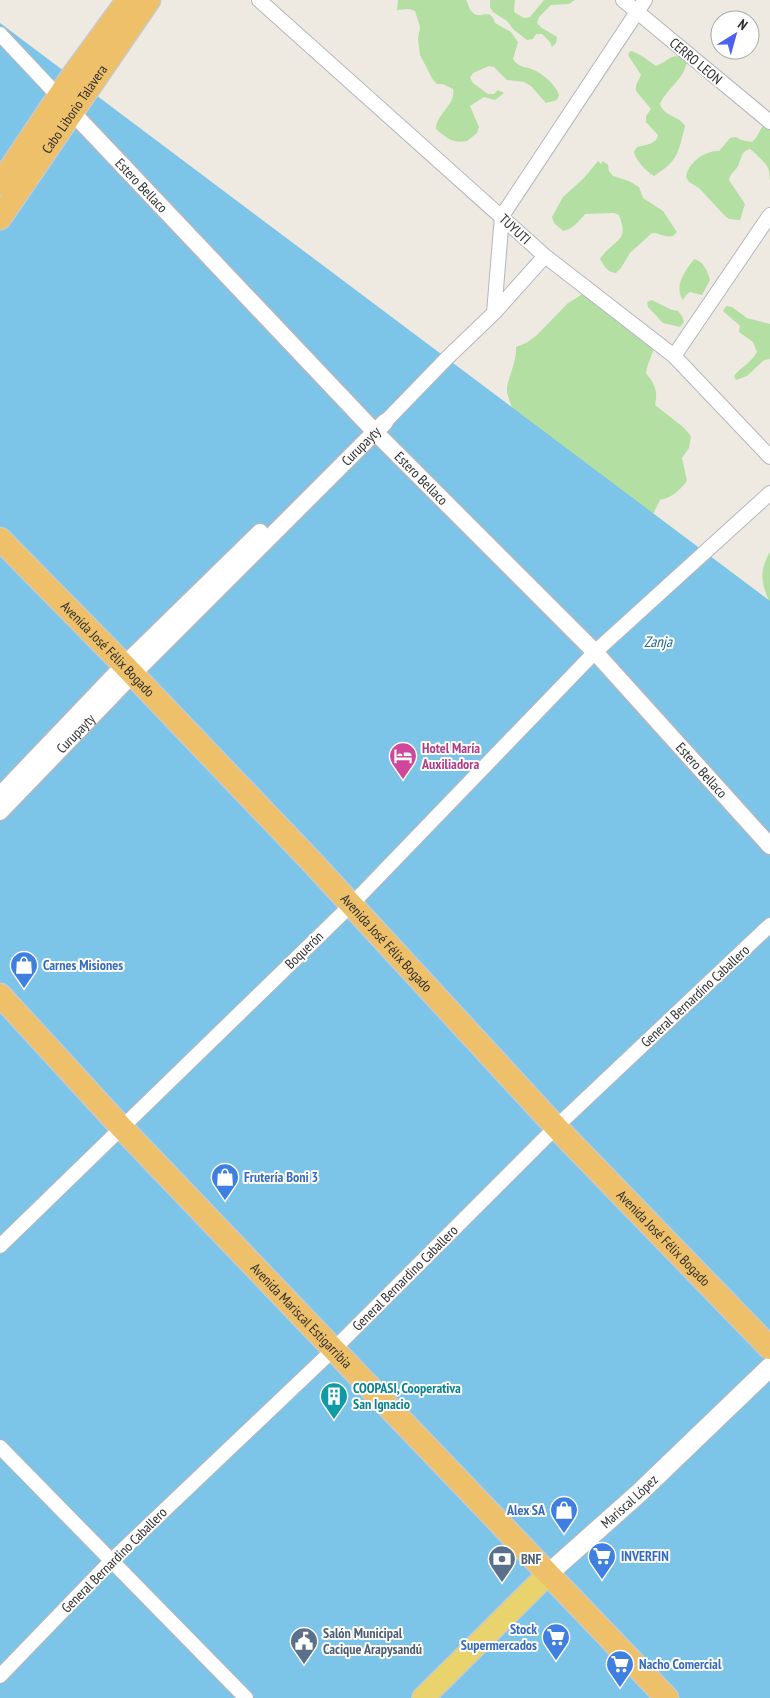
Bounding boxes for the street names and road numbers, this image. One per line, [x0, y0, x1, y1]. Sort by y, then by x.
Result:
street label: CERRO LEON [666, 34, 726, 88]
street label: Cabo Liborio Talavera [38, 61, 111, 157]
street label: Estero Bellaco [111, 154, 172, 216]
street label: TUYUTI [495, 210, 535, 248]
street label: Curupayty [338, 422, 385, 469]
street label: Estero Bellaco [391, 448, 452, 509]
street label: Avenida José Félix Bogado [57, 597, 159, 701]
street label: Curupayty [52, 709, 99, 757]
street label: Estero Bellaco [672, 739, 731, 802]
street label: Avenida José Félix Bogado [337, 890, 436, 996]
street label: Boquerón [281, 927, 327, 973]
street label: General Bernardino Caballero [637, 941, 753, 1051]
street label: Avenida José Félix Bogado [613, 1186, 714, 1290]
street label: General Bernardino Caballero [348, 1221, 462, 1335]
street label: Avenida Mariscal Estigarribia [247, 1259, 356, 1372]
street label: Mariscal López [597, 1471, 662, 1532]
street label: General Bernardino Caballero [57, 1503, 171, 1617]

